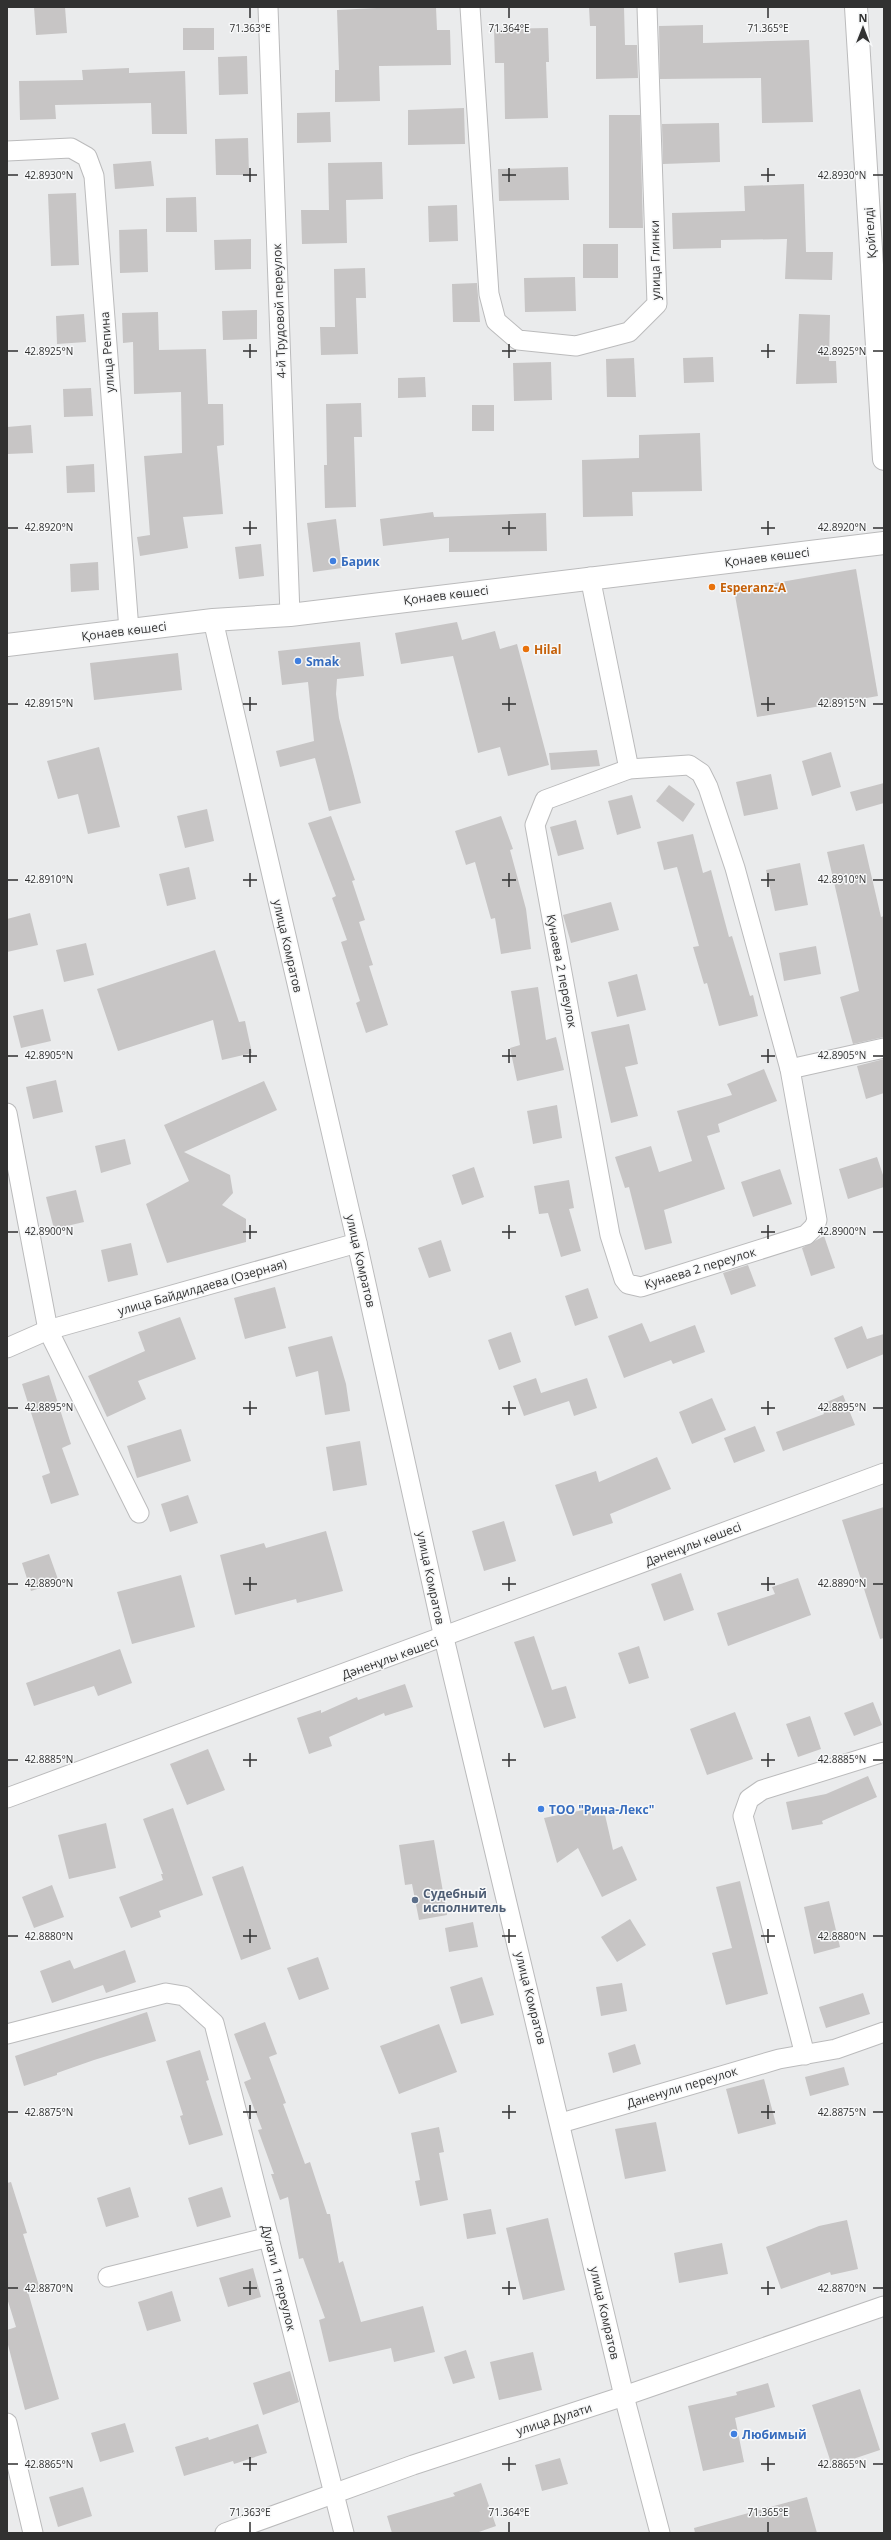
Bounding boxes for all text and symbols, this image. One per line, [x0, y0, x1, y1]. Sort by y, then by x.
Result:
north arrow [843, 8, 883, 48]
text: N [859, 10, 867, 25]
text: 71.363°E [229, 21, 271, 35]
text: 71.364°E [488, 21, 530, 35]
text: 71.365°E [747, 21, 789, 35]
text: 42.8930°N [25, 168, 73, 182]
text: 42.8930°N [818, 168, 866, 182]
street label: Қойгелді [860, 207, 880, 259]
street label: улица Глинки [646, 220, 664, 300]
street label: 4-й Трудовой переулок [268, 242, 290, 379]
street label: улица Репина [96, 311, 118, 393]
text: 42.8925°N [25, 344, 73, 358]
text: 42.8925°N [818, 344, 866, 358]
text: 42.8920°N [25, 520, 73, 534]
text: 42.8920°N [818, 520, 866, 534]
street label: Қонаев көшесі [723, 543, 811, 571]
place label: Барик [341, 553, 380, 570]
marker: Барик [328, 556, 338, 566]
place label: Esperanz-A [720, 579, 787, 596]
street label: Қонаев көшесі [402, 581, 490, 609]
marker: Esperanz-A [707, 582, 717, 592]
street label: Қонаев көшесі [80, 617, 168, 645]
place label: Hilal [534, 641, 561, 658]
marker: Hilal [521, 644, 531, 654]
place label: Smak [306, 653, 340, 670]
marker: Smak [293, 656, 303, 666]
text: 42.8915°N [25, 696, 73, 710]
text: 42.8915°N [818, 696, 866, 710]
text: 42.8910°N [25, 872, 73, 886]
text: 42.8910°N [818, 872, 866, 886]
street label: улица Комратов [269, 898, 307, 994]
street label: Кунаева 2 переулок [543, 913, 582, 1030]
text: 42.8905°N [25, 1048, 73, 1062]
text: 42.8905°N [818, 1048, 866, 1062]
street label: улица Комратов [342, 1213, 380, 1309]
text: 42.8900°N [25, 1224, 73, 1238]
text: 42.8900°N [818, 1224, 866, 1238]
street label: Кунаева 2 переулок [642, 1243, 758, 1293]
street label: улица Байдилдаева (Озерная) [116, 1255, 289, 1319]
text: 42.8895°N [25, 1400, 73, 1414]
text: 42.8895°N [818, 1400, 866, 1414]
street label: Дәненұлы көшесі [642, 1518, 744, 1570]
street label: улица Комратов [413, 1530, 449, 1626]
text: 42.8890°N [25, 1576, 73, 1590]
text: 42.8890°N [818, 1576, 866, 1590]
street label: Дәненұлы көшесі [339, 1633, 441, 1683]
text: 42.8885°N [25, 1752, 73, 1766]
text: 42.8885°N [818, 1752, 866, 1766]
place label: ТОО "Рина-Лекс" [549, 1801, 654, 1818]
marker: ТОО "Рина-Лекс" [536, 1804, 546, 1814]
place label: Судебный исполнитель [423, 1885, 506, 1916]
marker: Судебный исполнитель [410, 1895, 420, 1905]
text: 42.8880°N [25, 1929, 73, 1943]
text: 42.8880°N [818, 1929, 866, 1943]
street label: улица Комратов [511, 1950, 551, 2046]
street label: Даненули переулок [625, 2062, 740, 2112]
text: 42.8875°N [25, 2105, 73, 2119]
text: 42.8875°N [818, 2105, 866, 2119]
street label: Дулати 1 переулок [258, 2223, 301, 2334]
street label: улица Комратов [586, 2265, 624, 2361]
text: 42.8870°N [25, 2281, 73, 2295]
text: 42.8870°N [818, 2281, 866, 2295]
street label: улица Дулати [514, 2399, 594, 2439]
place label: Любимый [742, 2426, 807, 2443]
marker: Любимый [729, 2429, 739, 2439]
text: 42.8865°N [25, 2457, 73, 2471]
text: 42.8865°N [818, 2457, 866, 2471]
text: 71.363°E [229, 2505, 271, 2519]
text: 71.364°E [488, 2505, 530, 2519]
text: 71.365°E [747, 2505, 789, 2519]

